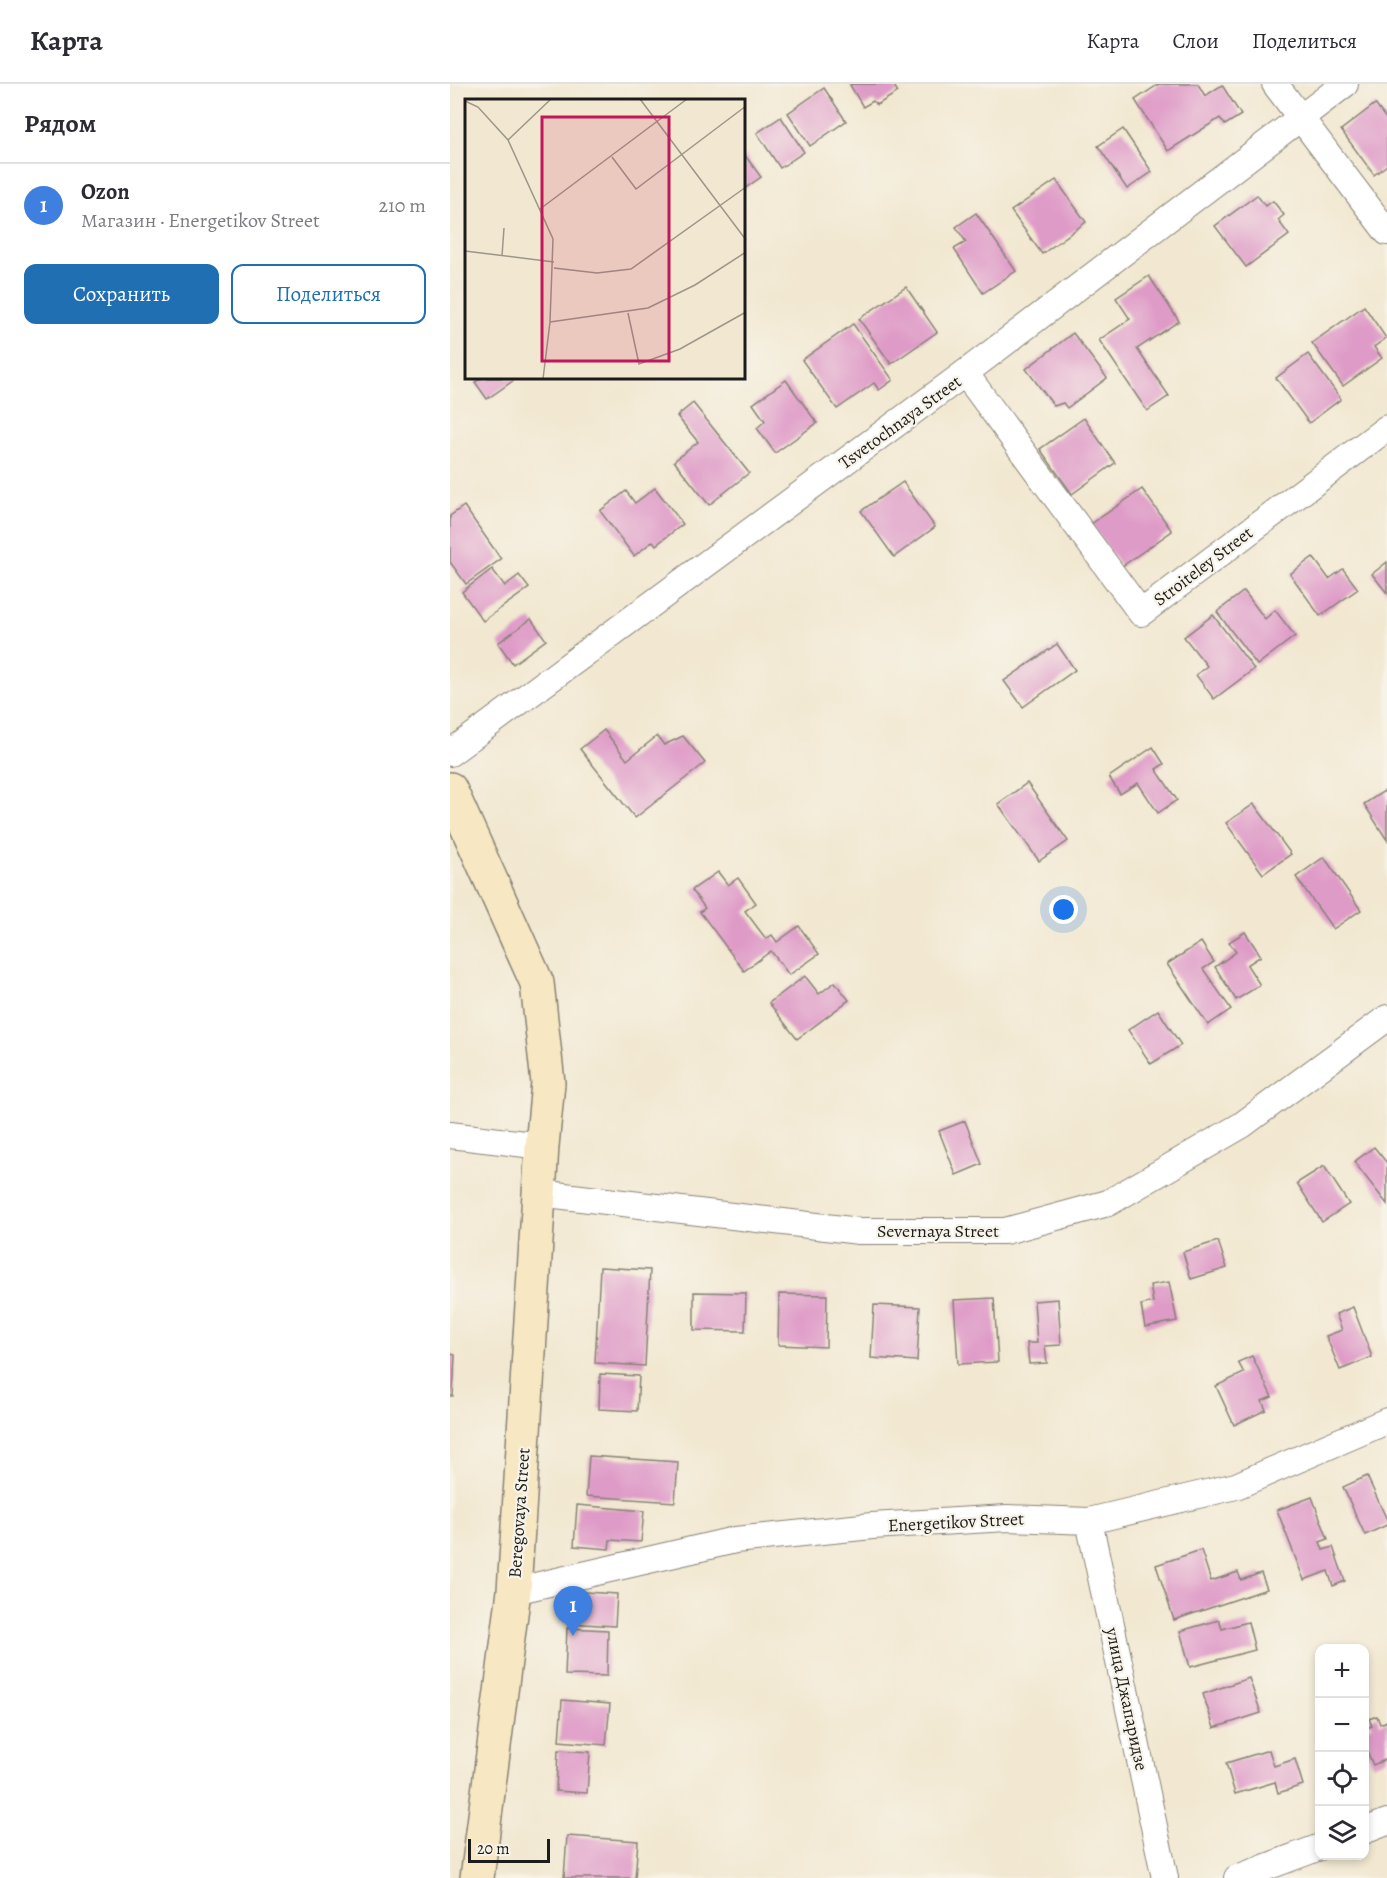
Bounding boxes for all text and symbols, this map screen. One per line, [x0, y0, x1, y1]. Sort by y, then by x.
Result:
text: Карта [30, 22, 103, 60]
text: Карта [1086, 27, 1139, 55]
text: Слои [1172, 27, 1219, 55]
text: Поделиться [1252, 27, 1357, 55]
inset map [465, 99, 746, 380]
text: Рядом [24, 106, 96, 141]
text: Ozon [81, 177, 130, 207]
text: 1 [40, 192, 47, 219]
text: 210 m [378, 192, 426, 219]
text: Магазин · Energetikov Street [81, 207, 320, 234]
button: Сохранить [24, 264, 219, 324]
button: Поделиться [231, 264, 426, 324]
street label: Tsvetochnaya Street [834, 369, 966, 475]
street label: Stroiteley Street [1148, 521, 1258, 611]
your location [1049, 895, 1078, 924]
street label: Severnaya Street [877, 1219, 999, 1243]
street label: Beregovaya Street [502, 1447, 536, 1579]
street label: Energetikov Street [887, 1506, 1025, 1538]
pin: 1 [554, 1586, 592, 1636]
street label: улица Джапаридзе [1100, 1624, 1154, 1773]
map controls [1315, 1644, 1369, 1860]
button: + [1315, 1644, 1369, 1698]
button: − [1315, 1698, 1369, 1752]
button: locate [1315, 1752, 1369, 1806]
button: layers [1315, 1806, 1369, 1860]
scale bar [468, 1836, 550, 1864]
text: 20 m [477, 1838, 510, 1860]

